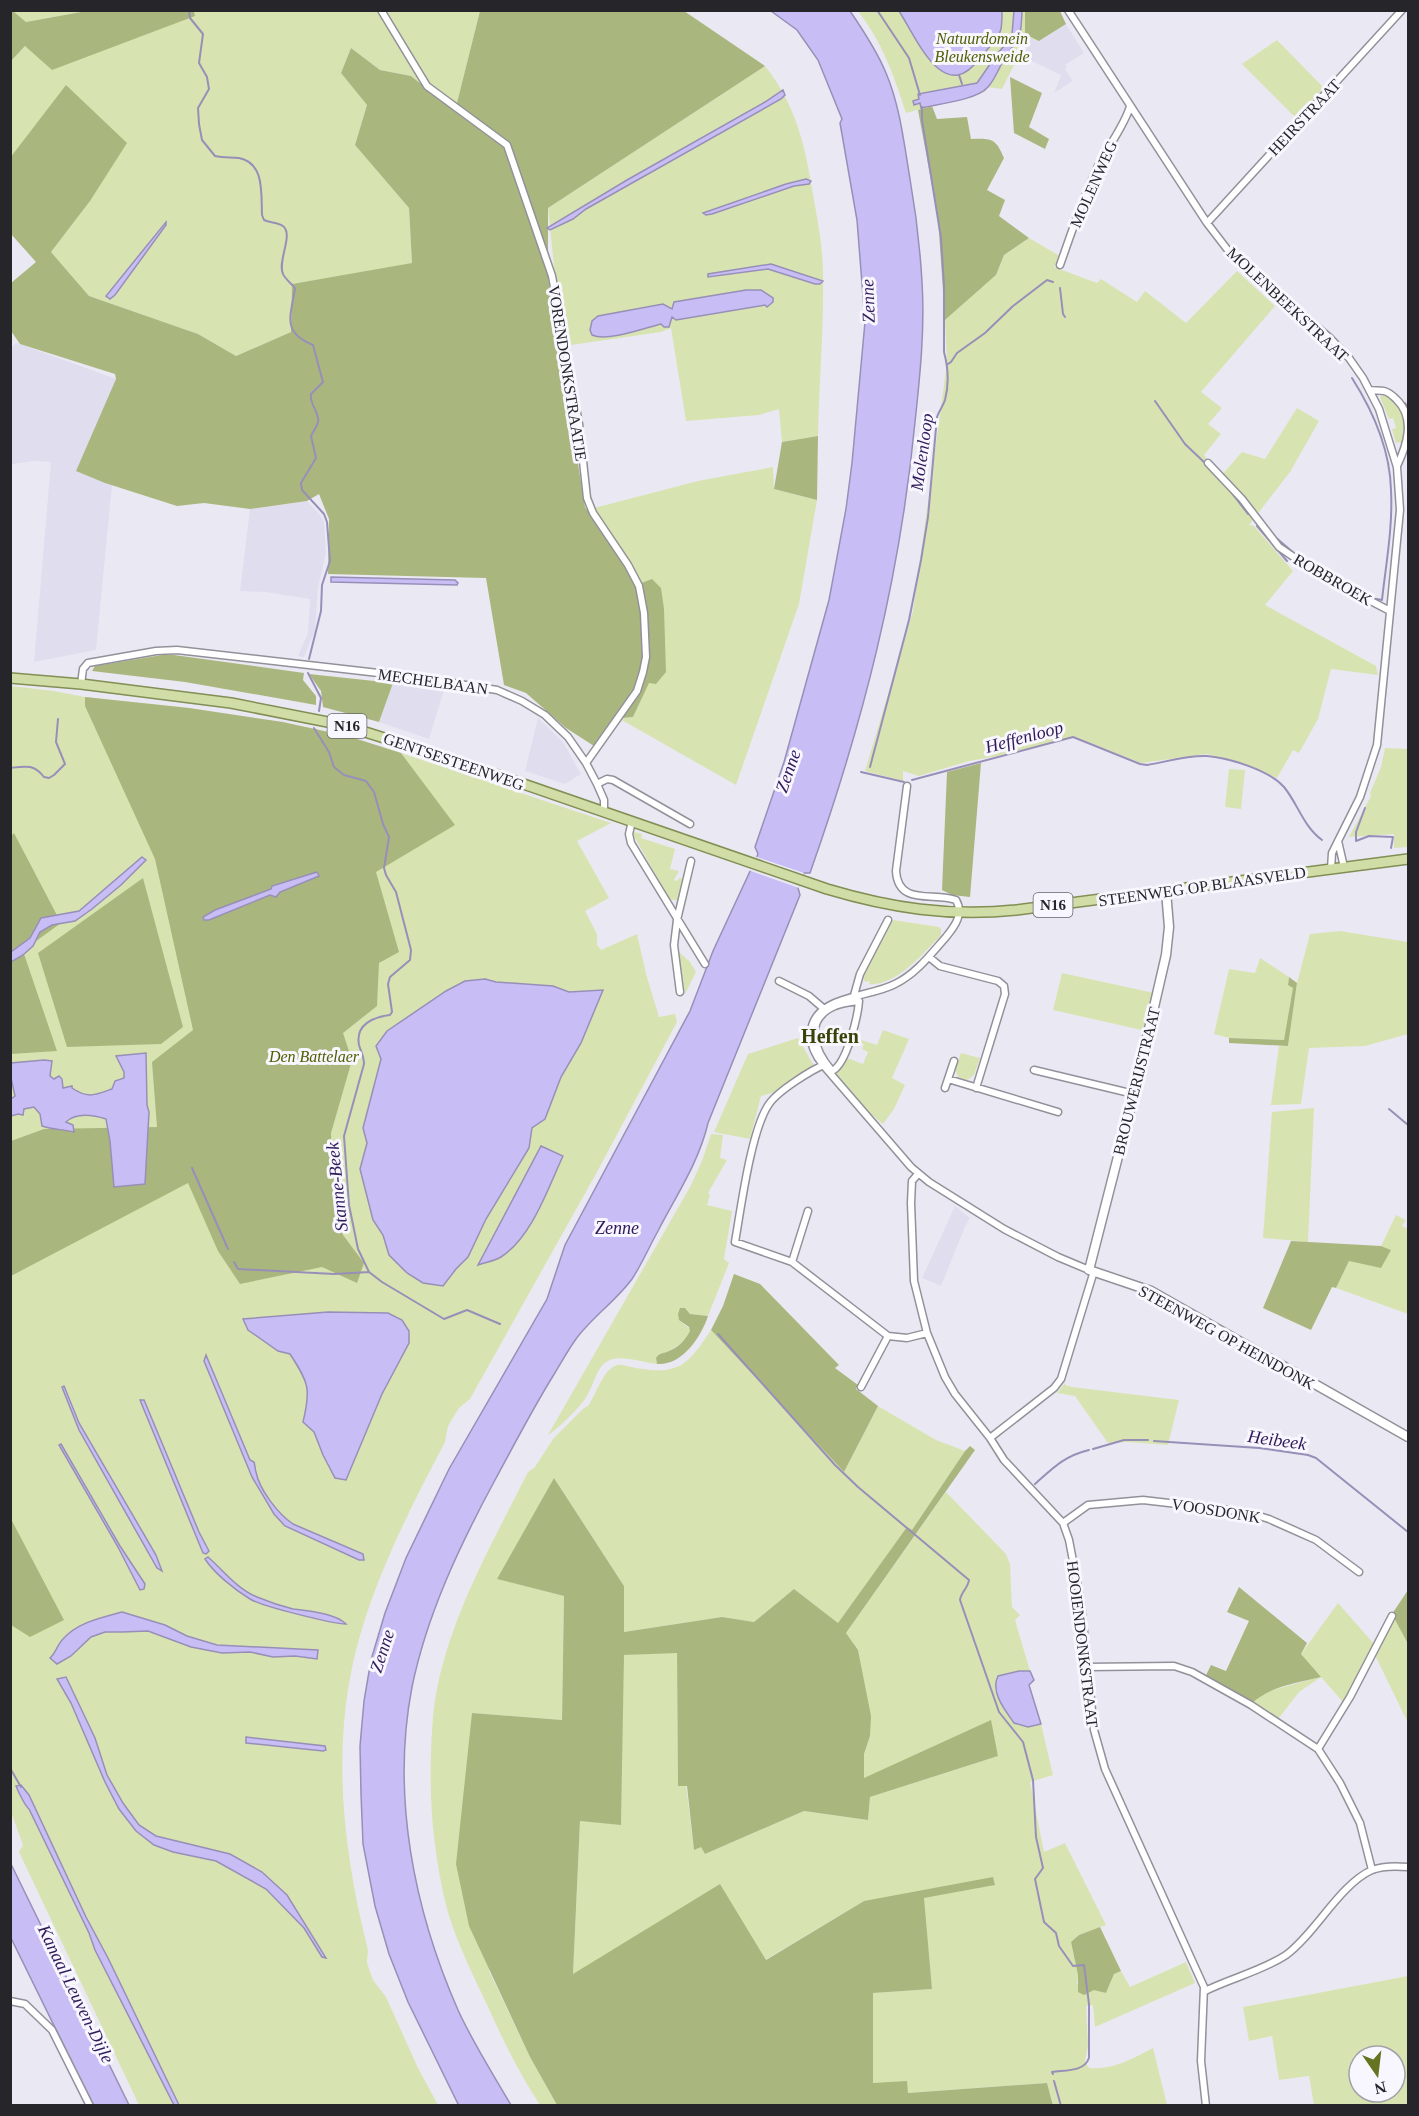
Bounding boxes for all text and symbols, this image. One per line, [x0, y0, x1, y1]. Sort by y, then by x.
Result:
park label: Natuurdomein Bleukensweide [934, 30, 1030, 65]
street label: HEIRSTRAAT [1265, 76, 1344, 159]
street label: MOLENWEG [1067, 138, 1120, 230]
street label: MOLENBEEKSTRAAT [1224, 244, 1352, 365]
water label: Zenne [857, 279, 879, 323]
street label: VORENDONKSTRAATJE [545, 284, 590, 462]
water label: Molenloop [907, 412, 937, 493]
street label: ROBBROEK [1291, 550, 1375, 609]
street label: MECHELBAAN [377, 665, 490, 698]
road number: N16 [328, 714, 366, 738]
water label: Heffenloop [982, 717, 1065, 757]
street label: GENTSESTEENWEG [381, 729, 527, 794]
water label: Zenne [771, 747, 805, 795]
street label: STEENWEG OP BLAASVELD [1097, 864, 1307, 909]
road number: N16 [1034, 893, 1072, 917]
street label: BROUWERIJSTRAAT [1110, 1005, 1163, 1157]
district label: Heffen [801, 1025, 859, 1047]
park label: Den Battelaer [268, 1048, 360, 1065]
water label: Stanne-Beek [322, 1140, 352, 1233]
water label: Zenne [595, 1218, 639, 1238]
street label: STEENWEG OP HEINDONK [1136, 1282, 1318, 1393]
water label: Heibeek [1245, 1426, 1309, 1454]
street label: VOOSDONK [1170, 1495, 1262, 1526]
street label: HOOIENDONKSTRAAT [1064, 1560, 1101, 1729]
water label: Zenne [366, 1627, 398, 1675]
water label: Kanaal Leuven-Dijle [33, 1921, 118, 2066]
north arrow [1347, 2044, 1407, 2104]
text: N [1372, 2078, 1388, 2098]

